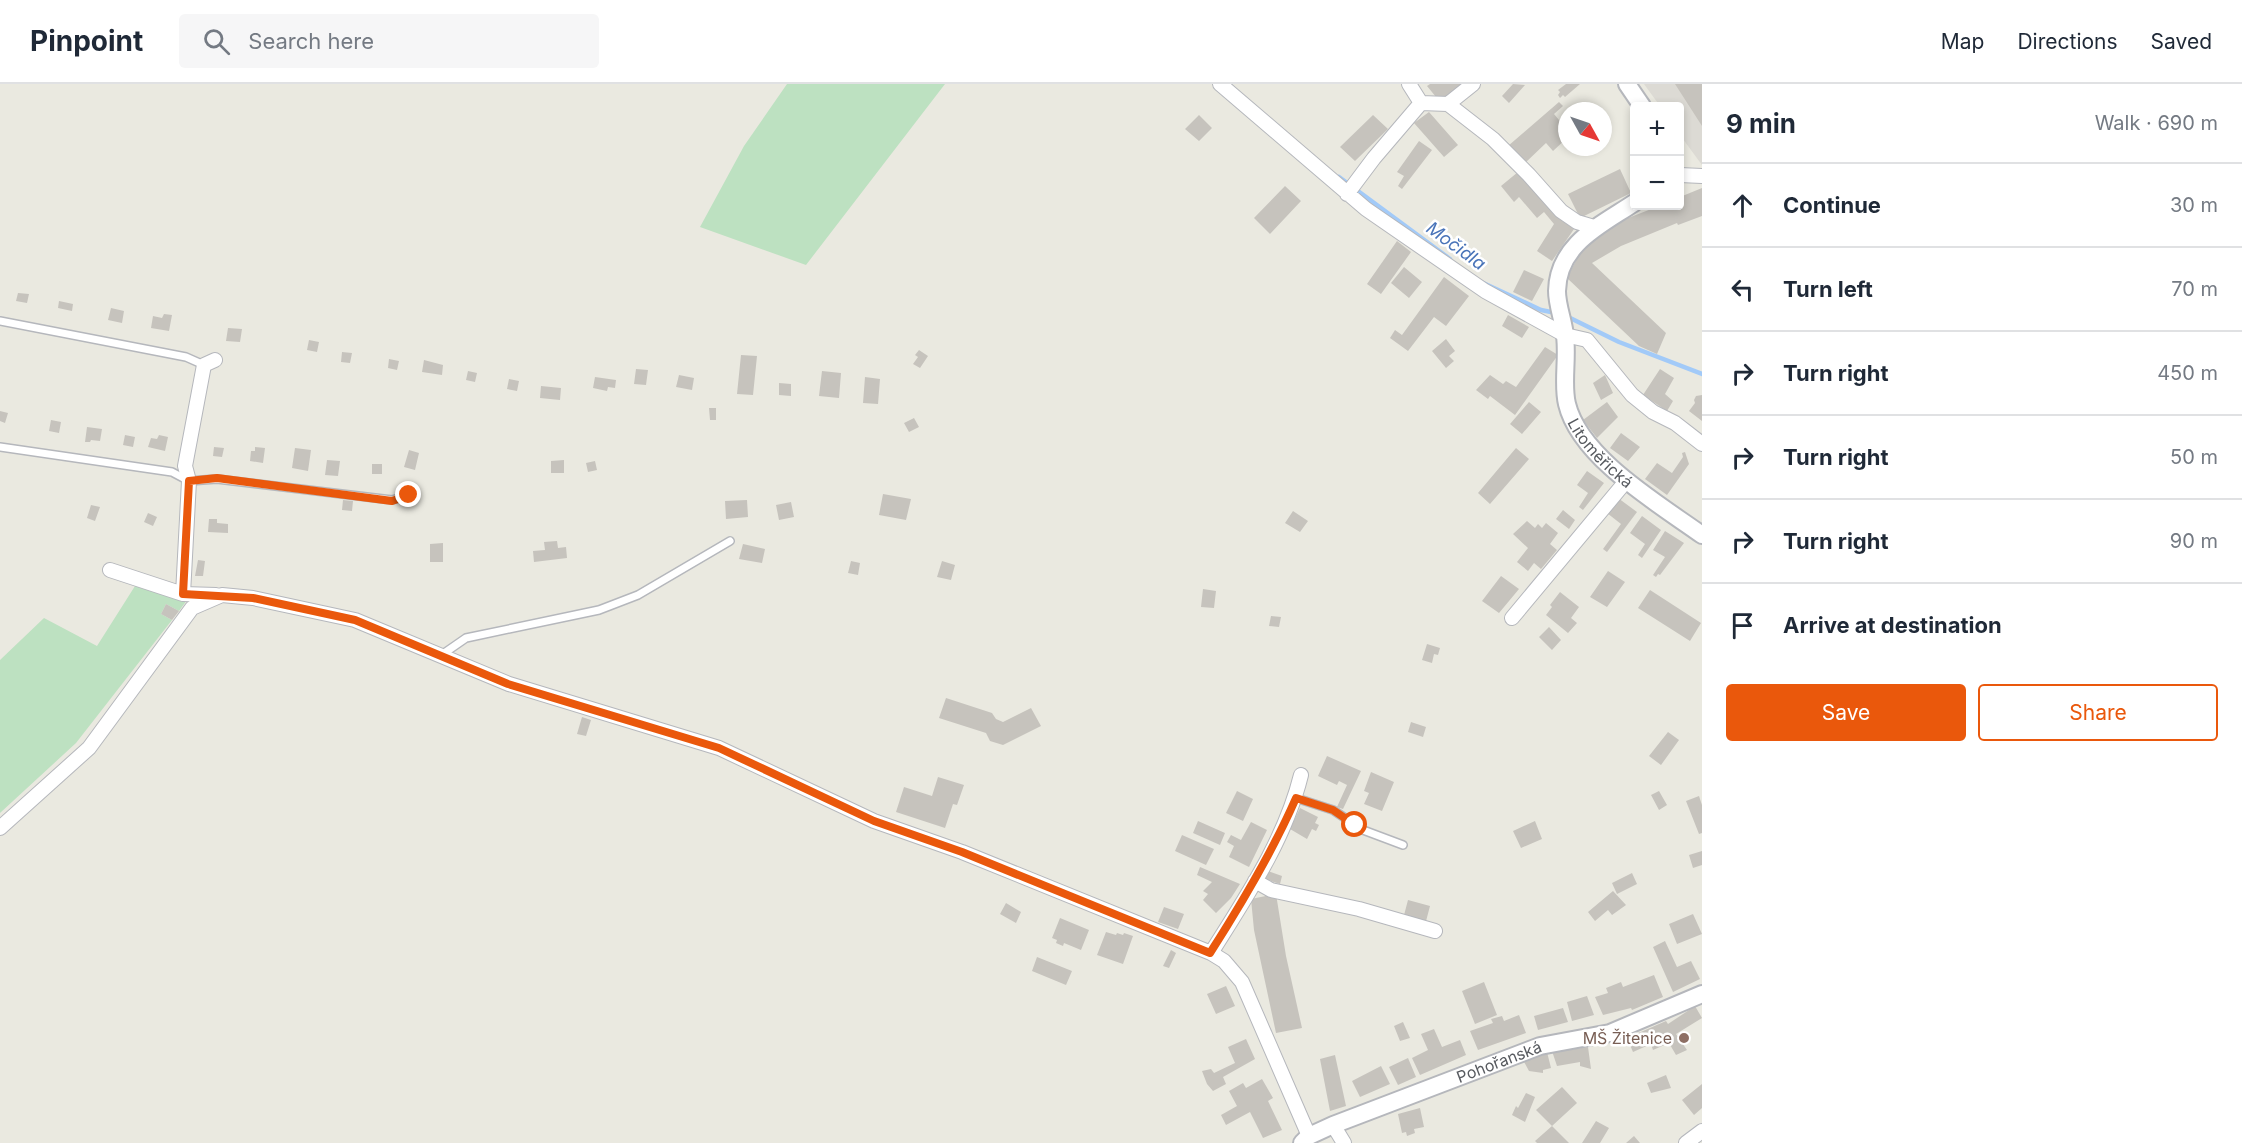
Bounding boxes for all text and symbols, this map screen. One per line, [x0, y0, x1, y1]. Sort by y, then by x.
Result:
search box [179, 14, 599, 68]
text: Pinpoint [30, 24, 143, 58]
icon: search [200, 25, 233, 58]
text: Search here [248, 28, 374, 54]
text: Map [1941, 29, 1984, 54]
text: Directions [2017, 29, 2118, 54]
text: Saved [2151, 29, 2212, 54]
north arrow [1558, 102, 1612, 156]
map controls [1630, 102, 1684, 210]
button: + [1630, 102, 1684, 156]
text: 9 min [1726, 108, 1796, 139]
text: Walk · 690 m [2095, 111, 2218, 135]
button: − [1630, 156, 1684, 210]
icon: ahead [1726, 189, 1759, 222]
text: Continue [1783, 192, 1881, 218]
text: 30 m [2170, 193, 2218, 217]
water label: Močidla [1423, 217, 1490, 274]
icon: left [1726, 273, 1759, 306]
text: Turn left [1783, 276, 1873, 302]
text: 70 m [2171, 277, 2218, 301]
icon: right [1726, 357, 1759, 390]
text: Turn right [1783, 360, 1889, 386]
text: 450 m [2157, 361, 2218, 385]
street label: Litoměřická [1564, 415, 1637, 492]
icon: right [1726, 441, 1759, 474]
text: Turn right [1783, 444, 1889, 470]
text: 50 m [2170, 445, 2218, 469]
route end [395, 481, 421, 507]
icon: right [1726, 525, 1759, 558]
text: Turn right [1783, 528, 1889, 554]
text: 90 m [2170, 529, 2218, 553]
icon: arrive [1726, 609, 1759, 642]
text: Arrive at destination [1783, 612, 2002, 638]
button: Save [1726, 684, 1966, 741]
button: Share [1978, 684, 2218, 741]
route start [1341, 811, 1367, 837]
place label: MŠ Žitenice [1583, 1028, 1672, 1048]
marker: MŠ Žitenice [1677, 1031, 1691, 1045]
street label: Pohořanská [1454, 1036, 1544, 1087]

